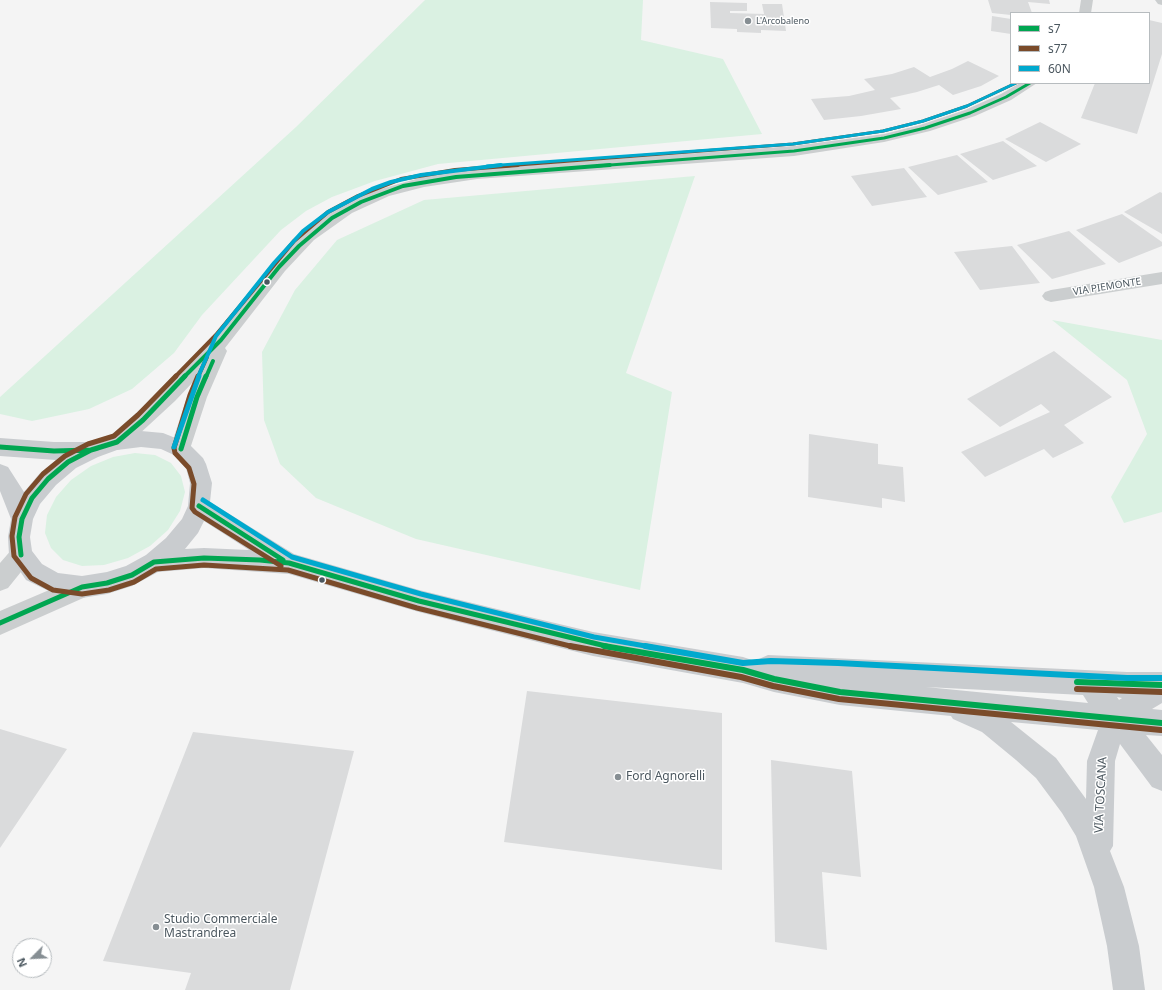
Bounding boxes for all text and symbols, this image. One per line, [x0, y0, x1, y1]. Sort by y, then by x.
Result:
legend [1010, 12, 1150, 84]
marker: L'Arcobaleno [743, 16, 753, 26]
place label: L'Arcobaleno [756, 16, 809, 26]
text: s7 [1048, 20, 1061, 37]
text: s77 [1048, 40, 1067, 57]
text: 60N [1048, 60, 1071, 77]
street label: VIA PIEMONTE [1072, 276, 1142, 298]
unlabelled marker [262, 277, 272, 287]
unlabelled marker [317, 575, 327, 585]
street label: VIA TOSCANA [1092, 756, 1110, 834]
place label: Ford Agnorelli [626, 770, 705, 784]
marker: Ford Agnorelli [613, 772, 623, 782]
place label: Studio Commerciale Mastrandrea [164, 913, 277, 941]
marker: Studio Commerciale Mastrandrea [151, 922, 161, 932]
north arrow [12, 938, 52, 978]
text: N [13, 956, 30, 970]

